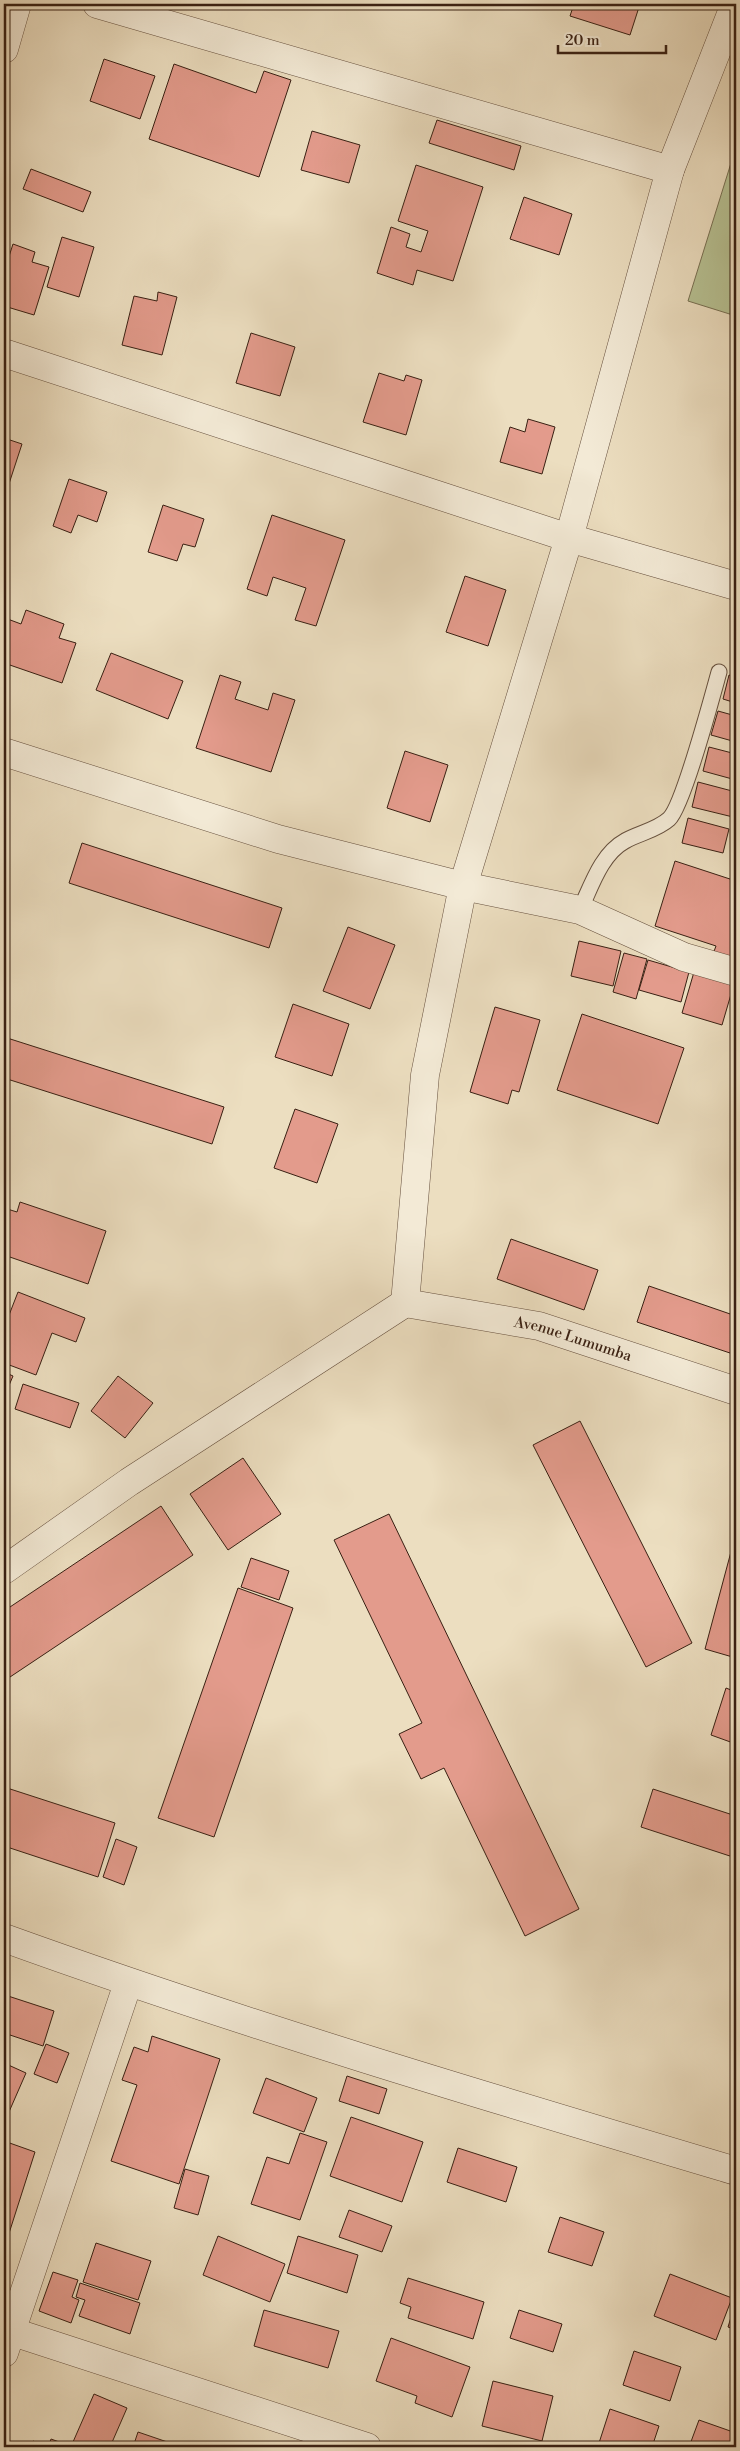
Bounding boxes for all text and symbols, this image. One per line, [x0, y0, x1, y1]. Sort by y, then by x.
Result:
scale bar [558, 22, 665, 54]
text: 20 m [565, 31, 600, 50]
street label: Avenue Lumumba [512, 1313, 634, 1366]

